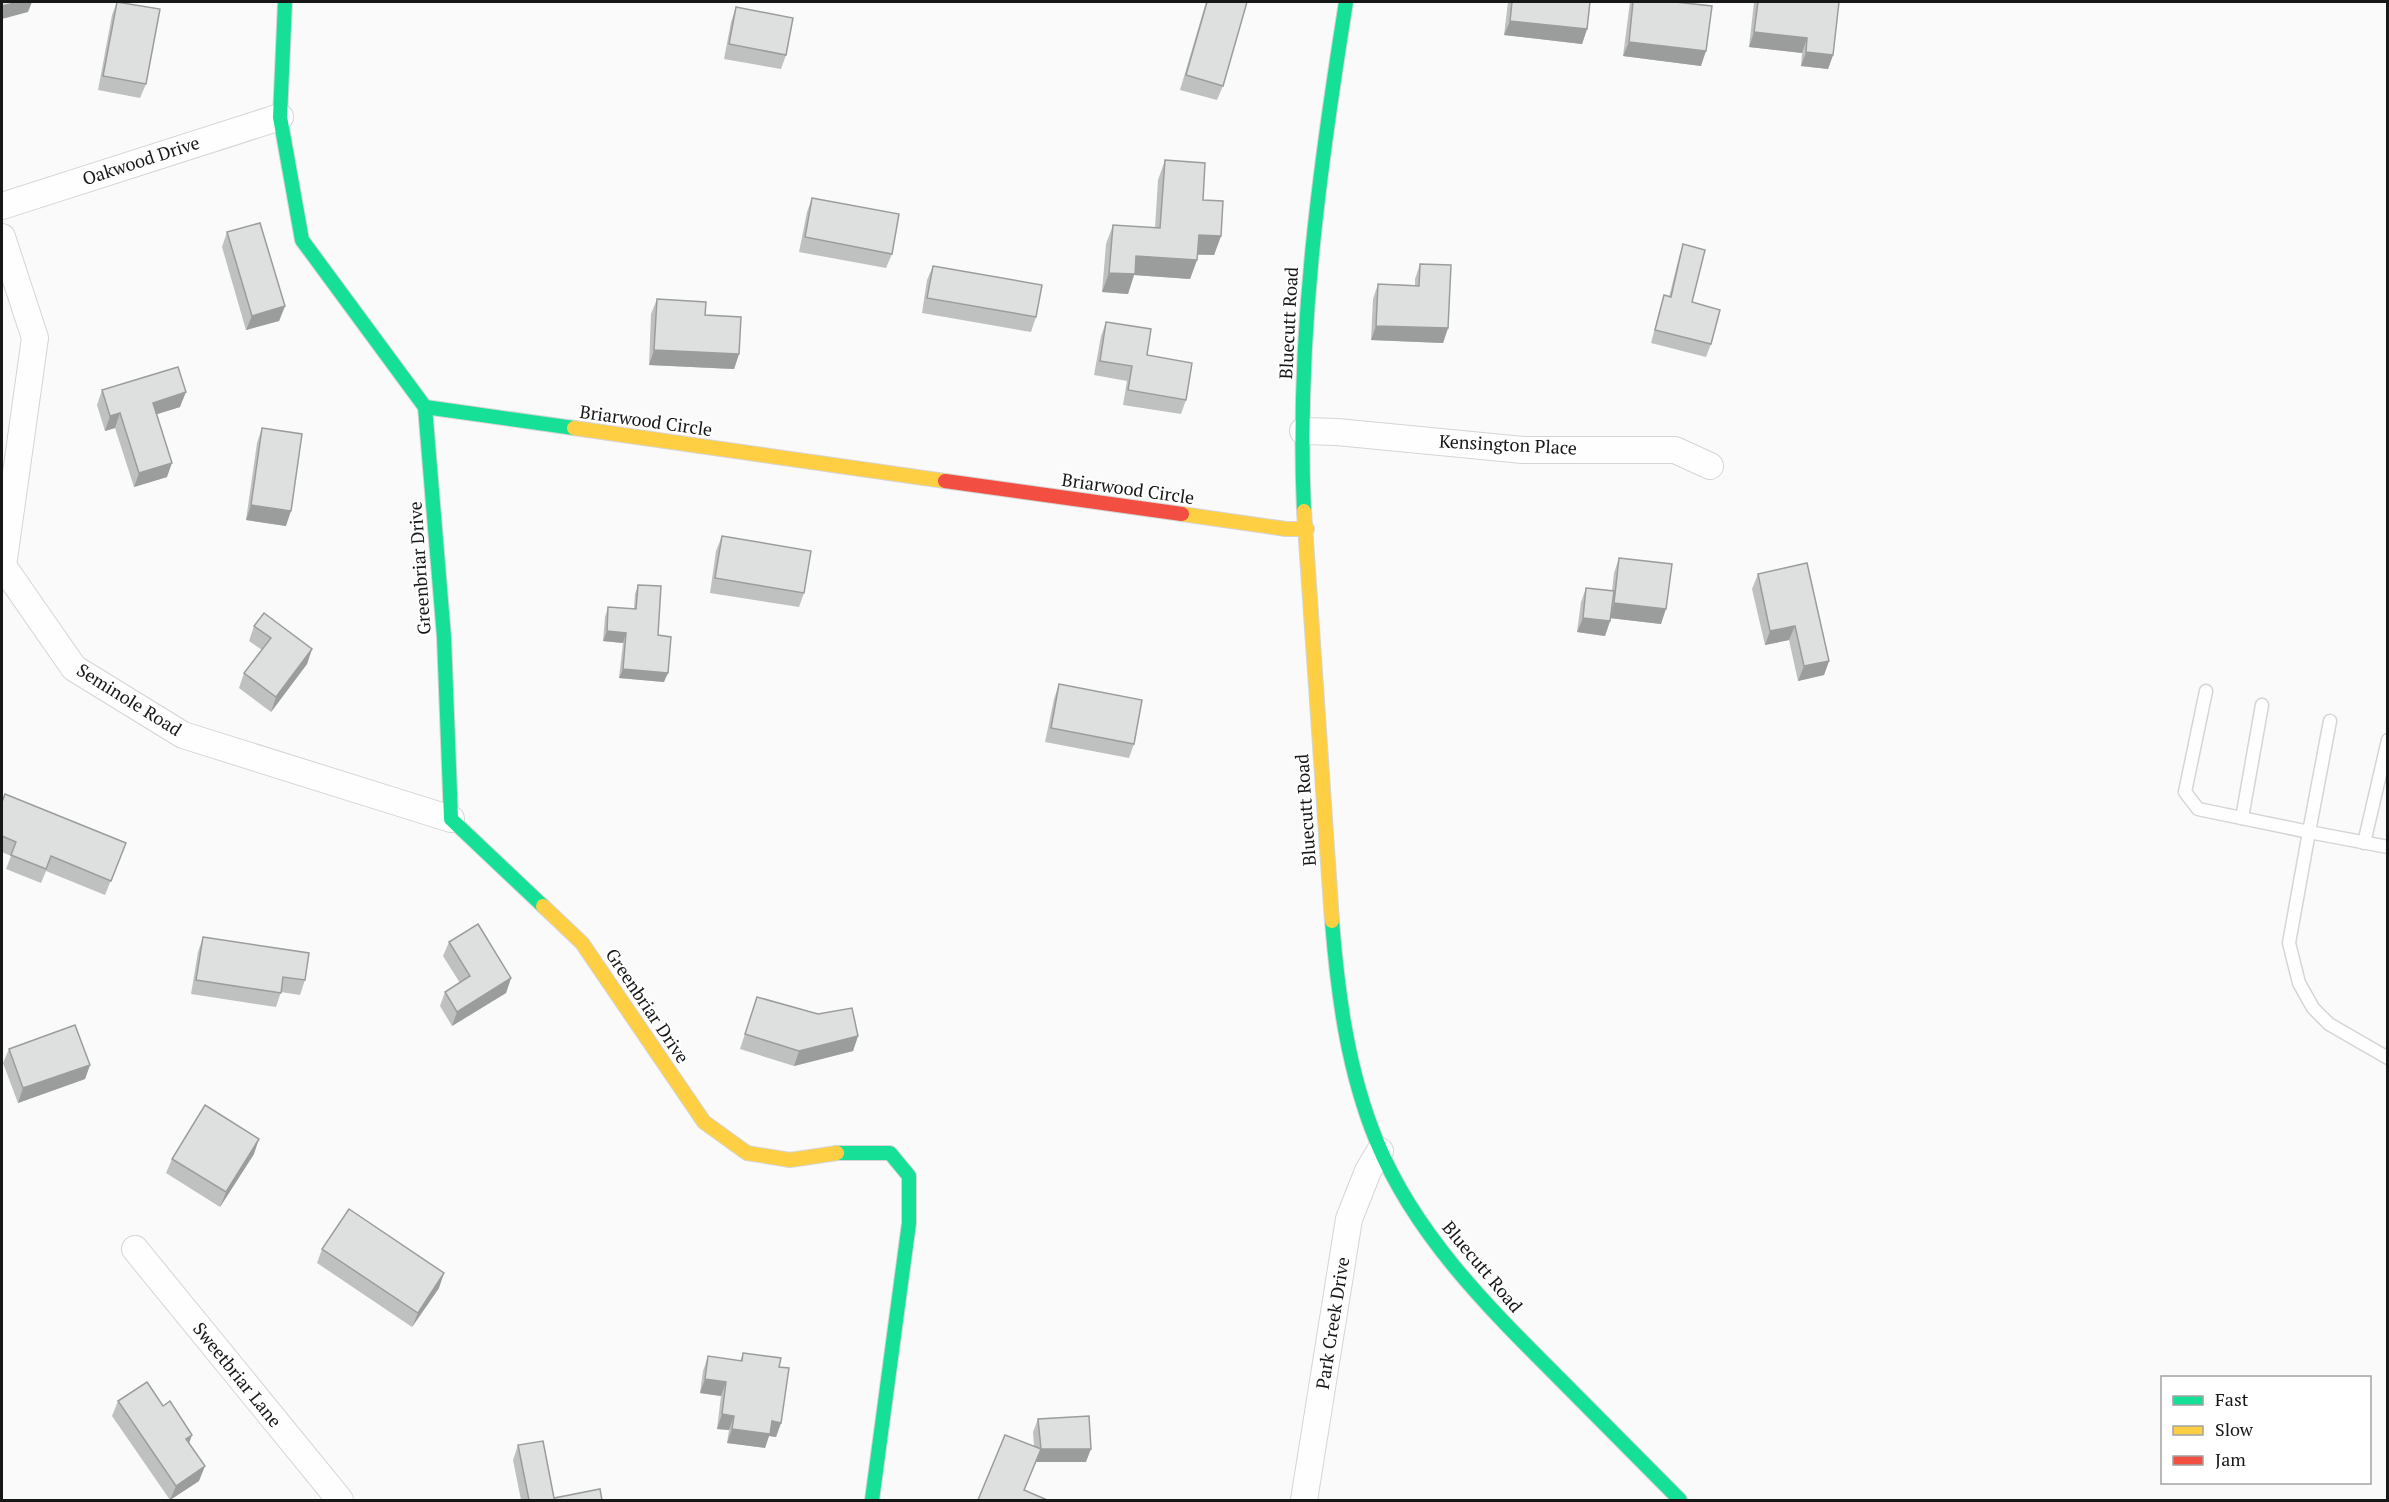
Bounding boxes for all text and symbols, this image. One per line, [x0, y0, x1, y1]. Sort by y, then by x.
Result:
street label: Oakwood Drive [79, 130, 202, 190]
street label: Bluecutt Road [1273, 266, 1303, 380]
street label: Briarwood Circle [578, 399, 714, 441]
street label: Kensington Place [1439, 428, 1578, 460]
street label: Briarwood Circle [1060, 467, 1196, 509]
street label: Greenbriar Drive [402, 501, 436, 636]
street label: Seminole Road [73, 657, 186, 741]
street label: Bluecutt Road [1289, 753, 1321, 867]
street label: Greenbriar Drive [601, 943, 695, 1068]
street label: Bluecutt Road [1437, 1216, 1528, 1317]
street label: Park Creek Drive [1310, 1255, 1354, 1391]
street label: Sweetbriar Lane [188, 1317, 288, 1432]
legend [2161, 1376, 2371, 1484]
text: Fast [2215, 1387, 2249, 1411]
text: Slow [2215, 1417, 2254, 1441]
text: Jam [2215, 1447, 2246, 1471]

